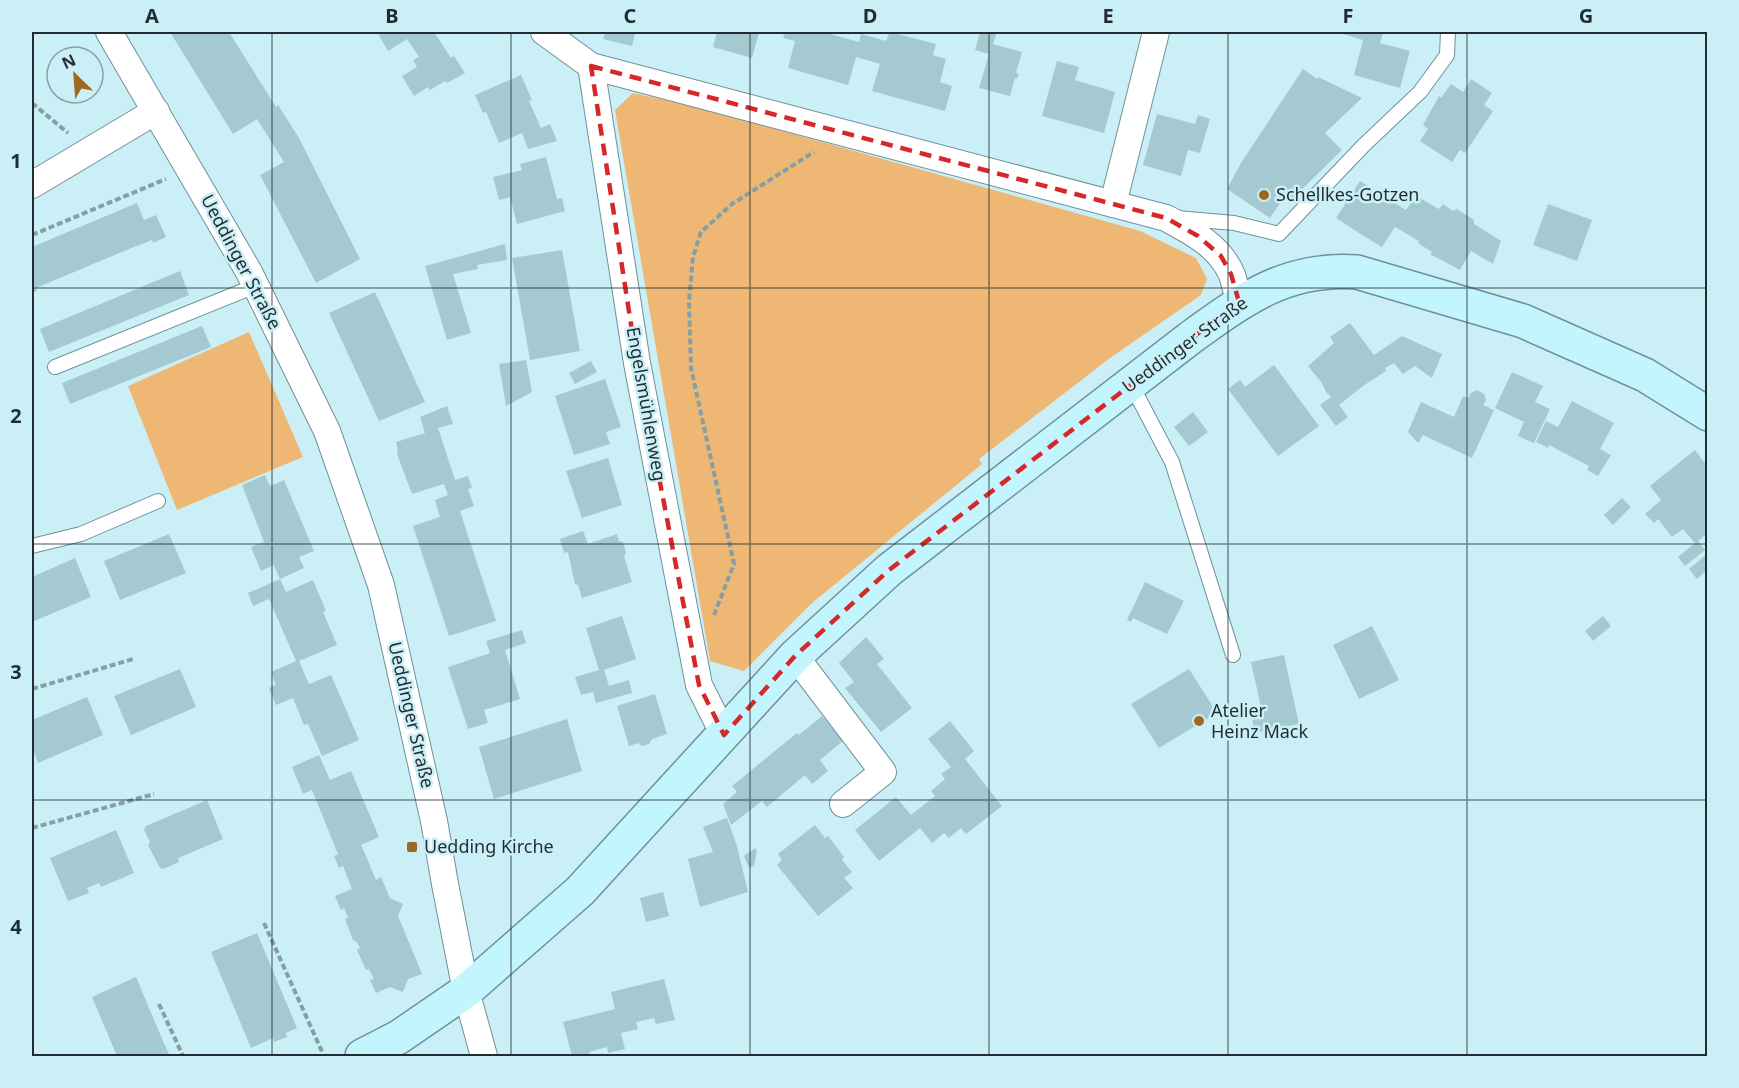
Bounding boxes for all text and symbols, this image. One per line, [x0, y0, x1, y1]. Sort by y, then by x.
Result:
text: A [145, 2, 159, 29]
text: B [385, 2, 399, 29]
text: C [624, 2, 637, 29]
text: D [863, 2, 877, 29]
text: E [1102, 2, 1114, 29]
text: F [1343, 2, 1353, 29]
text: G [1579, 2, 1593, 29]
north arrow [45, 45, 105, 105]
text: N [58, 49, 79, 74]
text: 1 [10, 147, 22, 174]
place label: Schellkes-Gotzen [1276, 182, 1420, 206]
marker: Schellkes-Gotzen [1257, 188, 1271, 202]
street label: Ueddinger Straße [196, 190, 288, 333]
street label: Ueddinger Straße [1117, 291, 1252, 398]
street label: Engelsmühlenweg [622, 325, 672, 483]
text: 2 [10, 402, 22, 429]
street label: Ueddinger Straße [383, 639, 440, 790]
text: 3 [10, 658, 22, 685]
place label: Atelier Heinz Mack [1211, 698, 1308, 743]
marker: Atelier Heinz Mack [1192, 714, 1206, 728]
place label: Uedding Kirche [424, 834, 554, 858]
marker: Uedding Kirche [405, 840, 419, 854]
text: 4 [10, 913, 22, 940]

